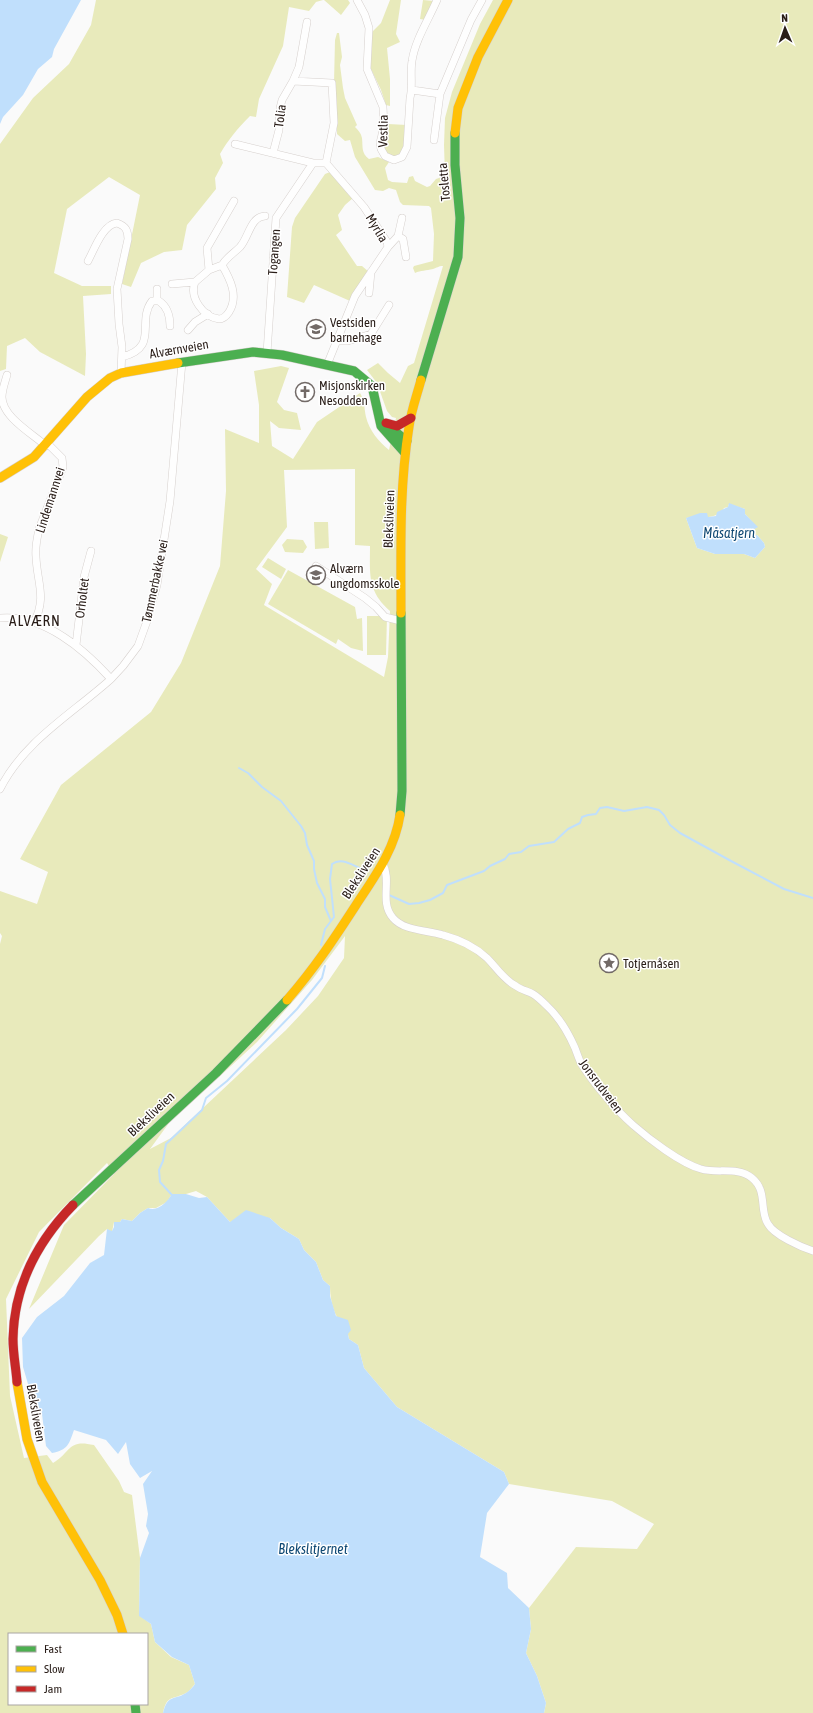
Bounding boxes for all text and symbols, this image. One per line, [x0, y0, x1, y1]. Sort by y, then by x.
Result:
north arrow [765, 8, 805, 48]
text: N [781, 12, 788, 24]
street label: Tolia [271, 103, 289, 129]
street label: Vestlia [375, 115, 391, 147]
street label: Tosletta [435, 162, 453, 202]
street label: Myrlia [363, 211, 391, 245]
street label: Togangen [265, 228, 283, 276]
place label: Vestsiden barnehage [330, 315, 382, 345]
school or university icon: Vestsiden barnehage [305, 318, 327, 340]
street label: Alværnveien [148, 336, 210, 362]
place label: Misjonskirken Nesodden [319, 378, 385, 408]
church icon: Misjonskirken Nesodden [294, 381, 316, 403]
street label: Lindemannvei [32, 465, 68, 535]
street label: Bleksliveien [380, 490, 398, 548]
water label: Måsatjern [703, 525, 755, 541]
street label: Tømmerbakke vei [139, 538, 171, 624]
place label: Alværn ungdomsskole [330, 561, 400, 591]
school or university icon: Alværn ungdomsskole [305, 564, 327, 586]
street label: Orholtet [72, 577, 92, 619]
district label: ALVÆRN [9, 612, 61, 629]
street label: Bleksliveien [339, 844, 383, 902]
place icon: Totjernåsen [598, 952, 620, 974]
place label: Totjernåsen [623, 956, 680, 971]
street label: Jonsrudveien [576, 1056, 626, 1116]
street label: Bleksliveien [125, 1089, 177, 1139]
street label: Bleksliveien [24, 1383, 48, 1443]
water label: Blekslitjernet [278, 1541, 348, 1557]
legend [8, 1633, 148, 1705]
text: Fast [44, 1642, 62, 1656]
text: Slow [44, 1662, 65, 1676]
text: Jam [44, 1682, 62, 1696]

